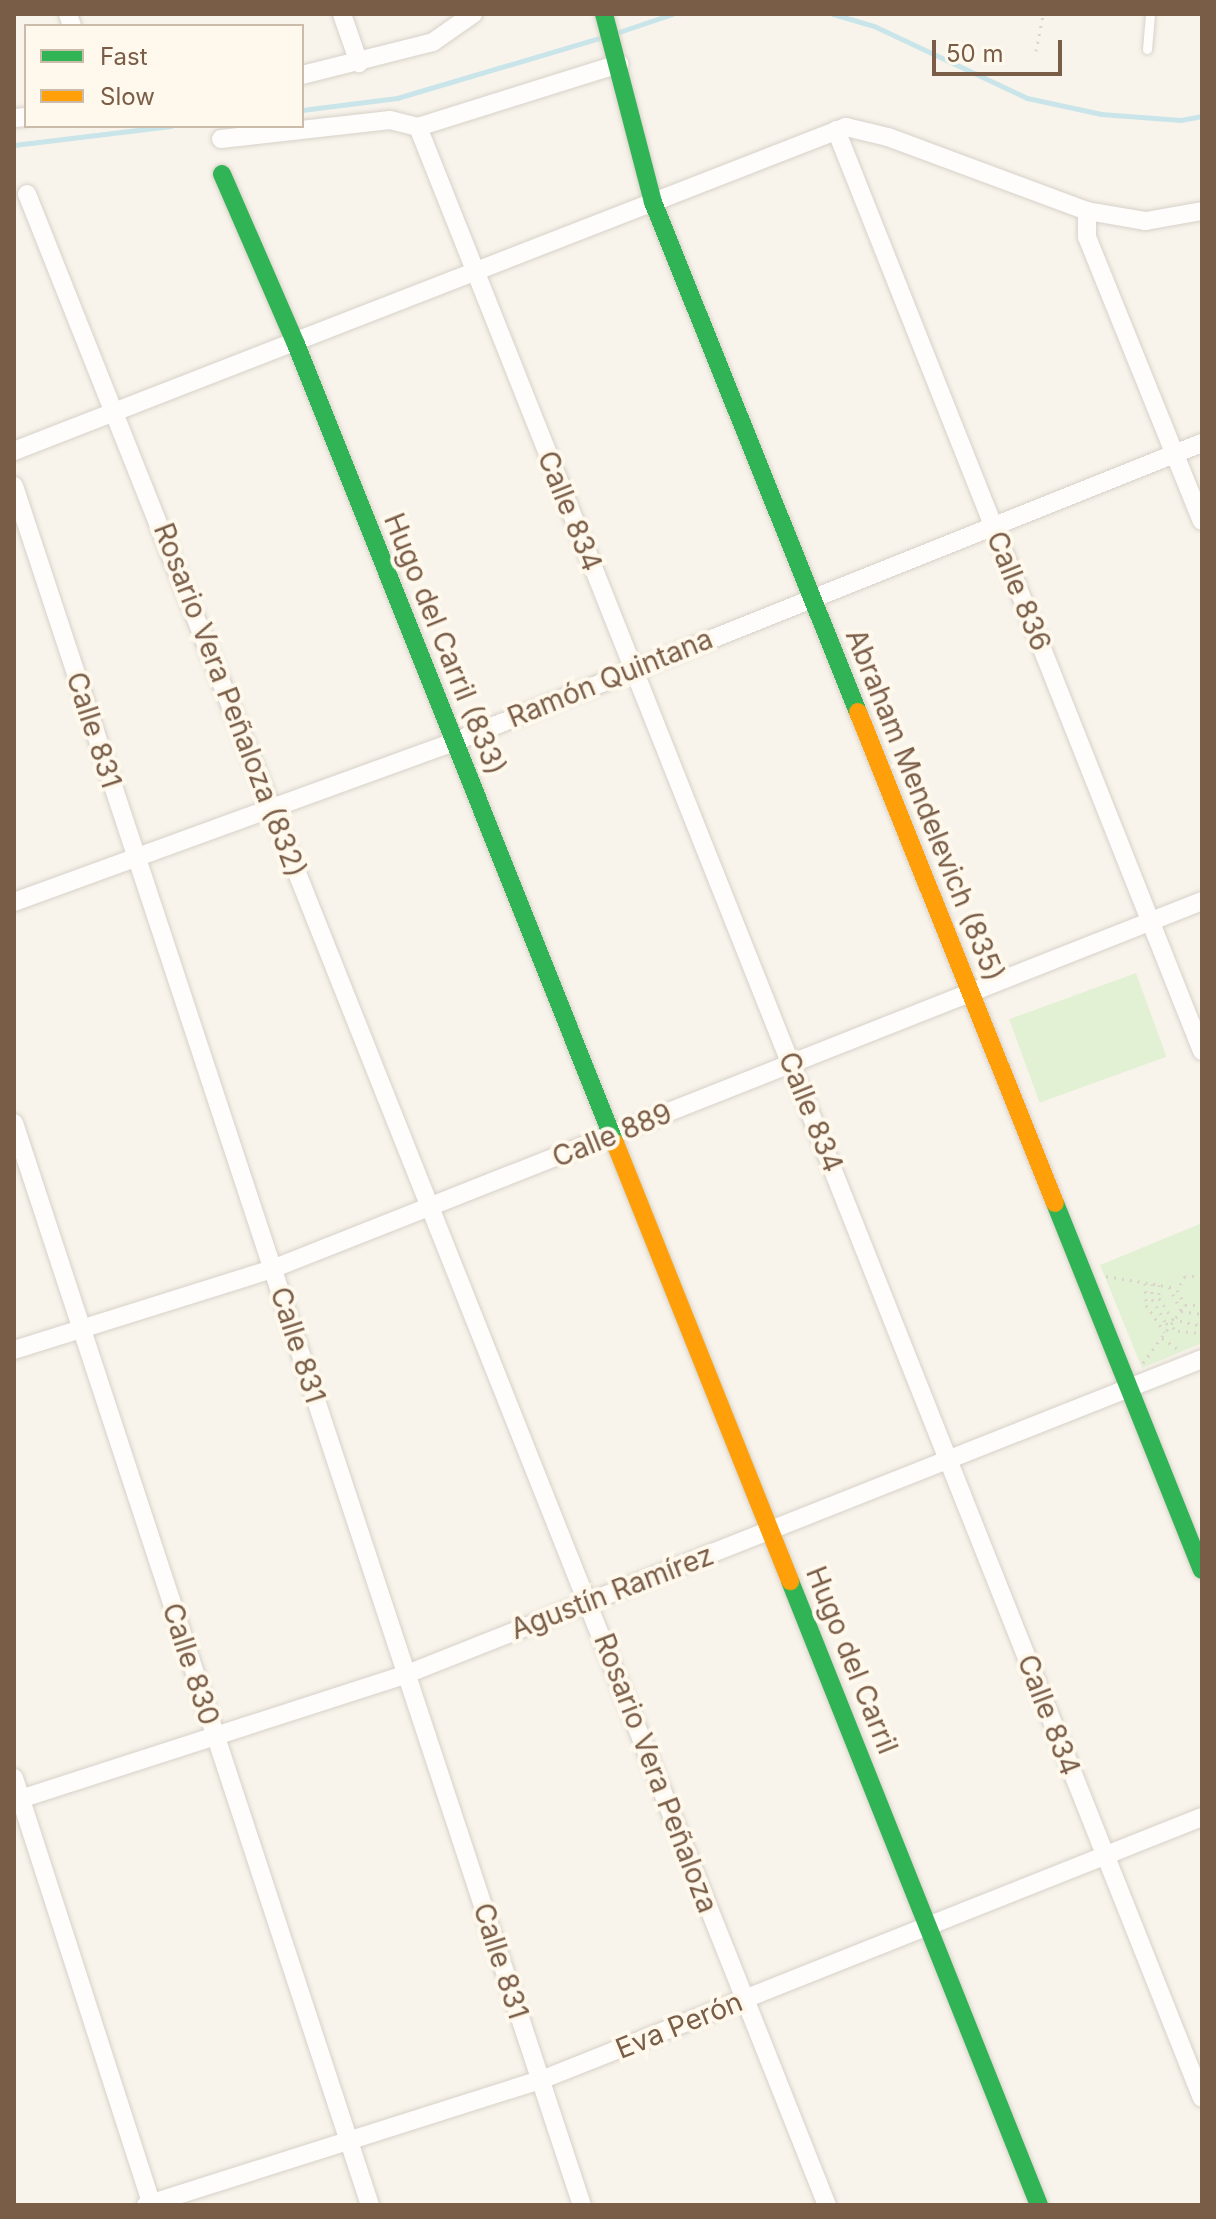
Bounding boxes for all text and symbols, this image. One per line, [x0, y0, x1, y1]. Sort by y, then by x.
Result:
legend [24, 24, 304, 128]
scale bar [936, 24, 1066, 74]
text: 50 m [946, 39, 1004, 68]
text: Fast [100, 42, 148, 71]
text: Slow [100, 82, 155, 111]
street label: Calle 834 [531, 446, 609, 576]
street label: Hugo del Carril (833) [377, 508, 513, 780]
street label: Rosario Vera Peñaloza (832) [147, 518, 313, 882]
street label: Calle 836 [980, 526, 1058, 656]
street label: Ramón Quintana [503, 622, 717, 734]
street label: Abraham Mendelevich (835) [839, 624, 1011, 986]
street label: Calle 831 [59, 668, 129, 792]
street label: Calle 834 [772, 1047, 850, 1177]
street label: Calle 889 [547, 1096, 677, 1174]
street label: Calle 831 [263, 1283, 333, 1407]
street label: Agustín Ramírez [506, 1538, 718, 1646]
street label: Hugo del Carril [799, 1561, 905, 1759]
street label: Calle 830 [156, 1599, 226, 1729]
street label: Rosario Vera Peñaloza [587, 1629, 725, 1917]
street label: Calle 834 [1011, 1650, 1087, 1780]
street label: Calle 831 [466, 1899, 536, 2023]
street label: Eva Perón [611, 1984, 747, 2066]

